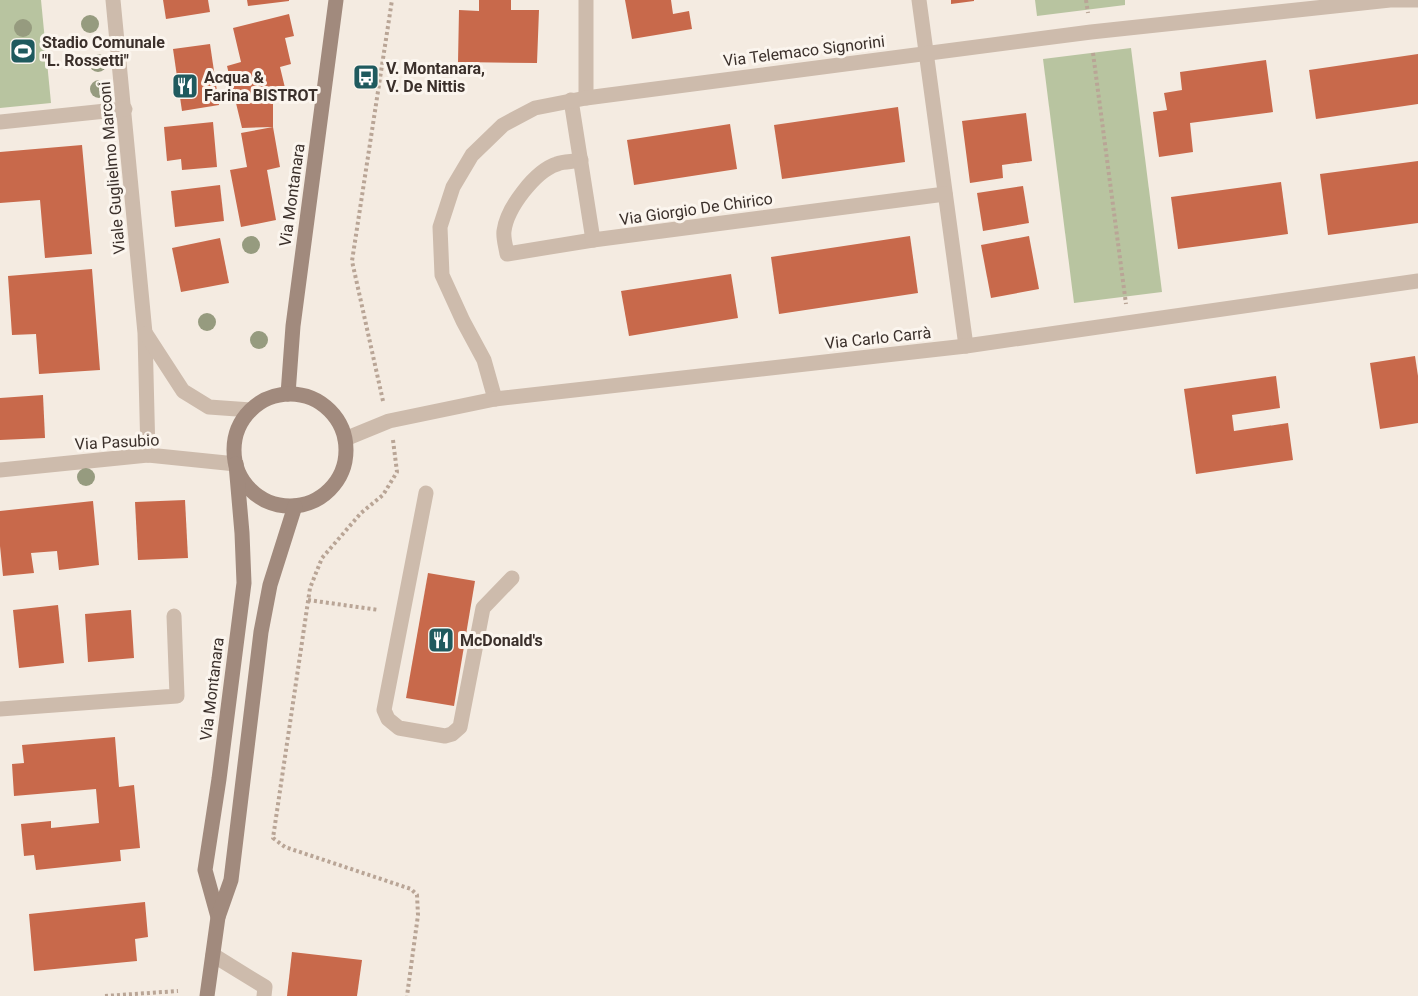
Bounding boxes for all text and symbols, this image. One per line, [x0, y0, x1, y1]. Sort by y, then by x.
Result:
street label: Via Telemaco Signorini [722, 32, 886, 70]
place label: Stadio Comunale "L. Rossetti" [42, 33, 165, 70]
sports icon: Stadio Comunale "L. Rossetti" [8, 36, 38, 66]
place label: V. Montanara, V. De Nittis [386, 59, 485, 96]
bus stop icon: V. Montanara, V. De Nittis [351, 62, 381, 92]
place label: Acqua & Farina BISTROT [204, 68, 318, 105]
restaurant icon: Acqua & Farina BISTROT [170, 71, 200, 101]
street label: Viale Guglielmo Marconi [95, 81, 129, 255]
street label: Via Montanara [275, 142, 309, 248]
street label: Via Giorgio De Chirico [618, 189, 774, 229]
street label: Via Carlo Carrà [824, 323, 932, 353]
street label: Via Pasubio [74, 430, 160, 454]
restaurant icon: McDonald's [426, 625, 456, 655]
place label: McDonald's [460, 631, 543, 650]
street label: Via Montanara [196, 636, 228, 742]

